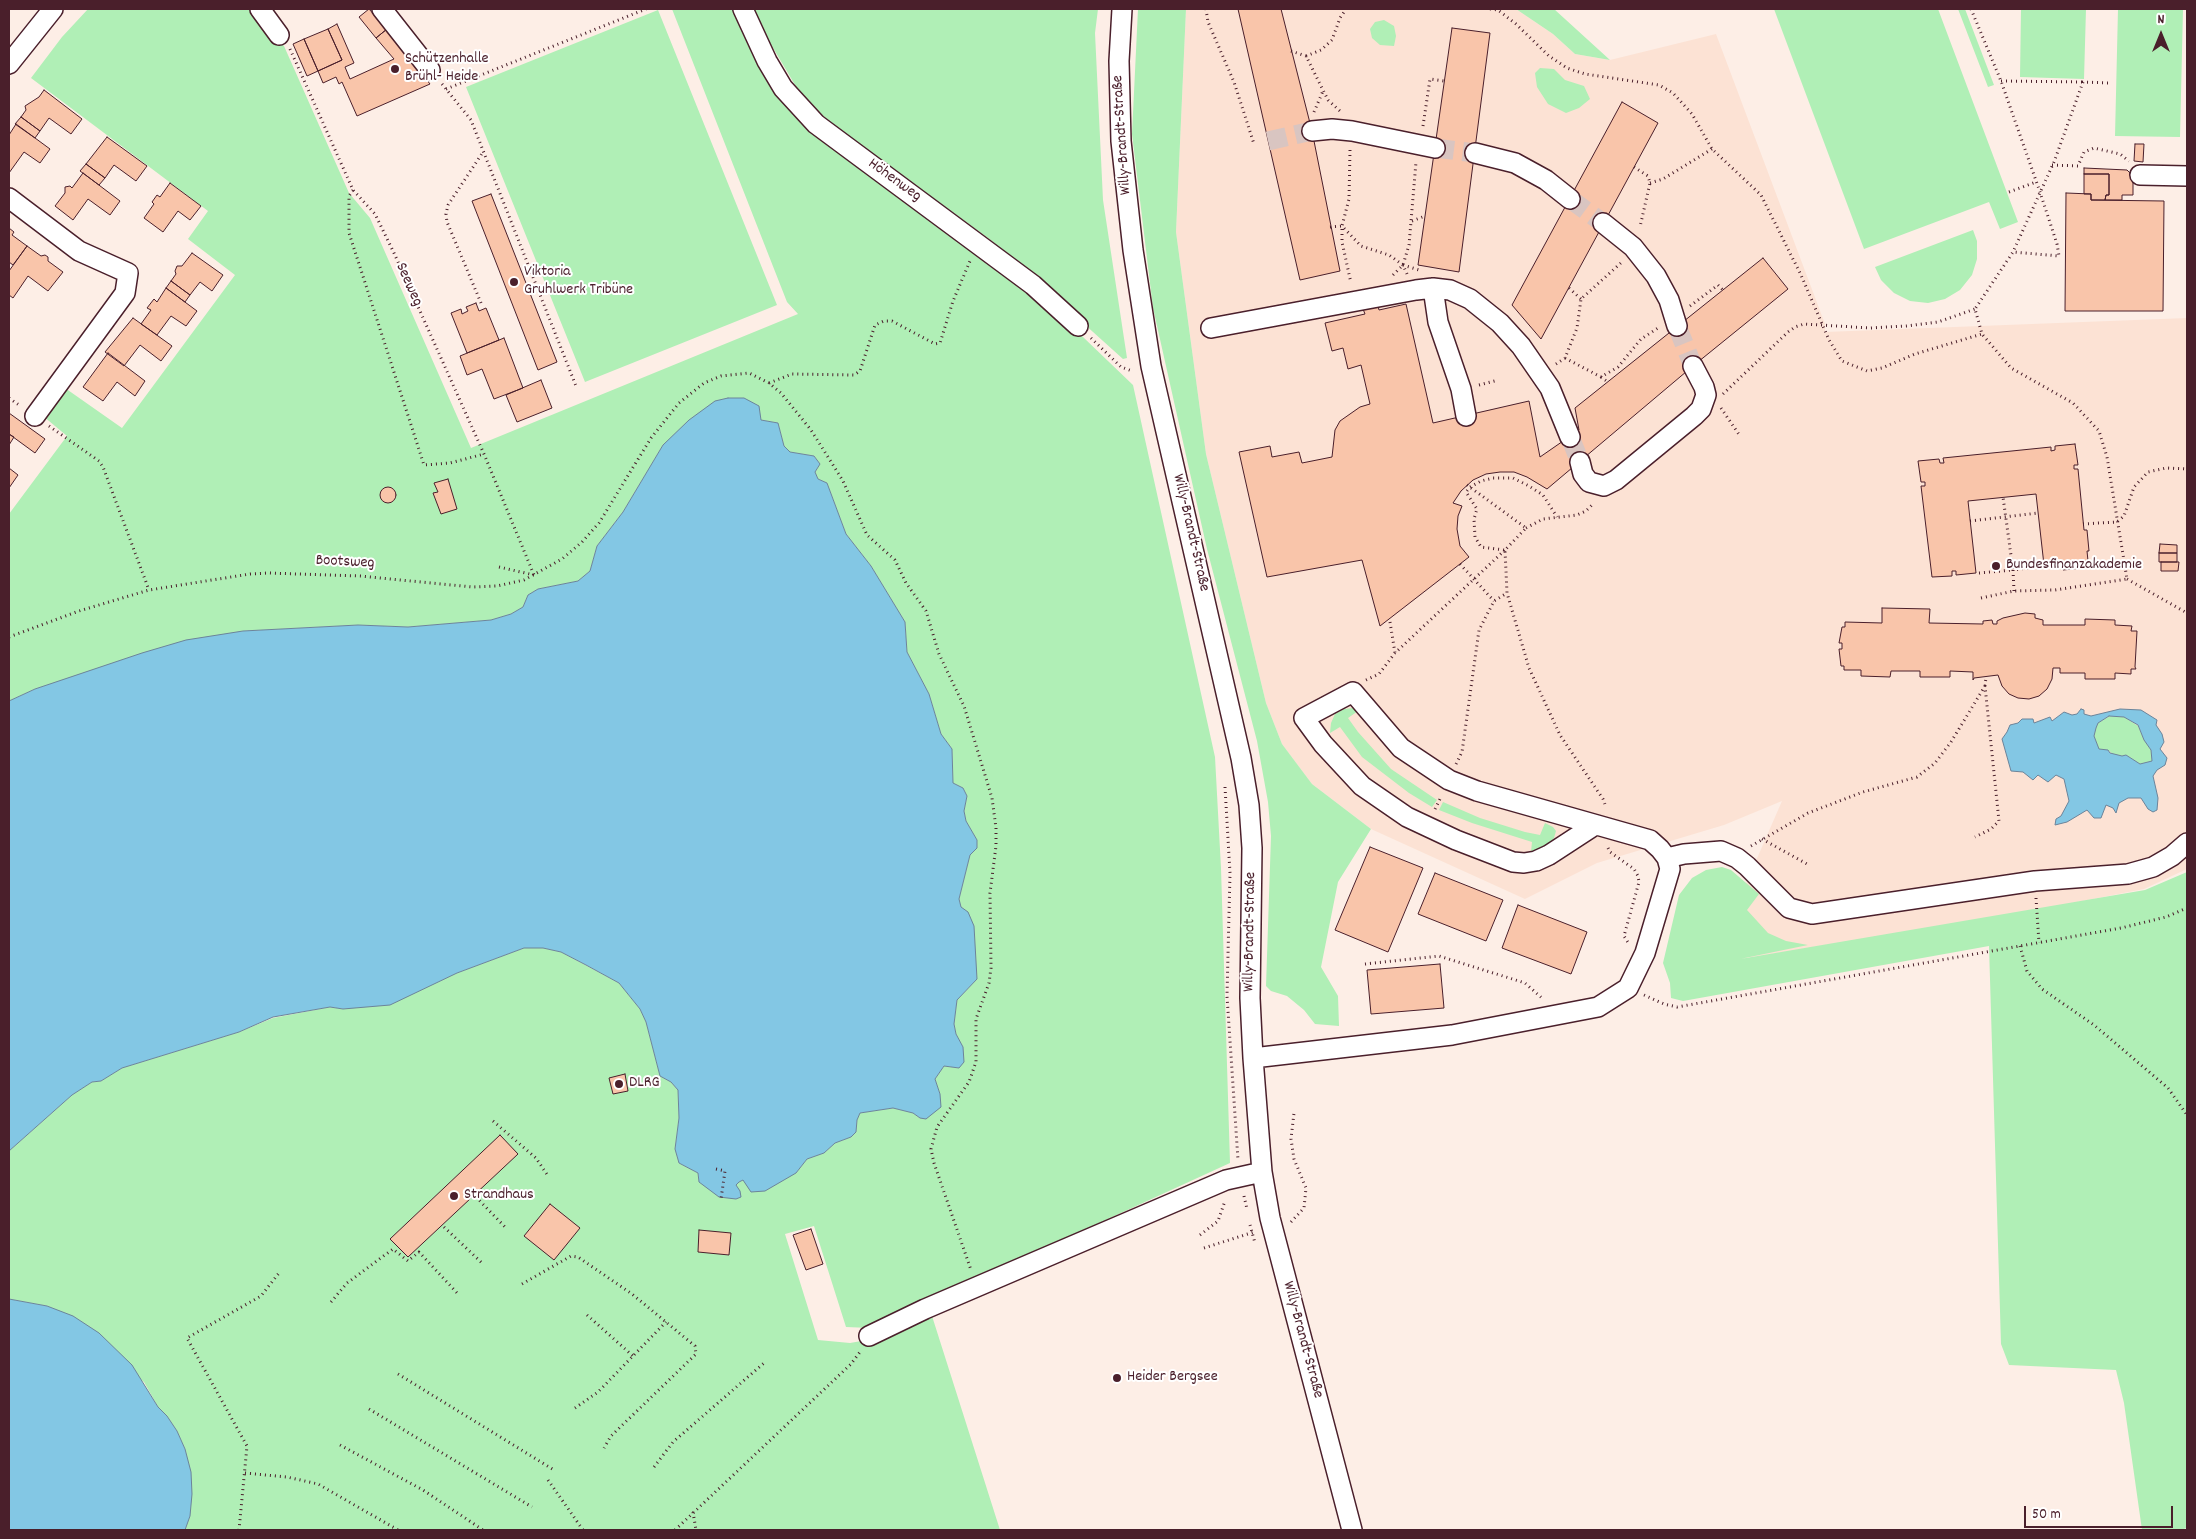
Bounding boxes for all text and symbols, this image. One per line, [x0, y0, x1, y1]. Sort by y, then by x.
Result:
north arrow [2136, 10, 2186, 60]
text: N [2158, 10, 2164, 30]
place label: Schützenhalle Brühl- Heide [405, 50, 489, 88]
marker: Schützenhalle Brühl- Heide [389, 63, 401, 75]
street label: Willy-Brandt-Straße [1109, 74, 1137, 196]
street label: Höhenweg [864, 155, 924, 207]
street label: Seeweg [390, 260, 426, 310]
place label: Viktoria Gruhlwerk Tribüne [524, 263, 633, 301]
marker: Viktoria Gruhlwerk Tribüne [508, 276, 520, 288]
street label: Willy-Brandt-Straße [1167, 472, 1213, 594]
street label: Bootsweg [315, 552, 375, 574]
place label: Bundesfinanzakademie [2006, 556, 2142, 576]
marker: Bundesfinanzakademie [1990, 560, 2002, 572]
street label: Willy-Brandt-Straße [1240, 872, 1262, 992]
place label: DLRG [629, 1074, 660, 1094]
marker: DLRG [613, 1078, 625, 1090]
place label: Strandhaus [464, 1186, 534, 1206]
marker: Strandhaus [448, 1190, 460, 1202]
street label: Willy-Brandt-Straße [1277, 1280, 1327, 1400]
place label: Heider Bergsee [1127, 1368, 1218, 1388]
marker: Heider Bergsee [1111, 1372, 1123, 1384]
scale bar [2026, 1496, 2175, 1528]
text: 50 m [2032, 1504, 2061, 1526]

